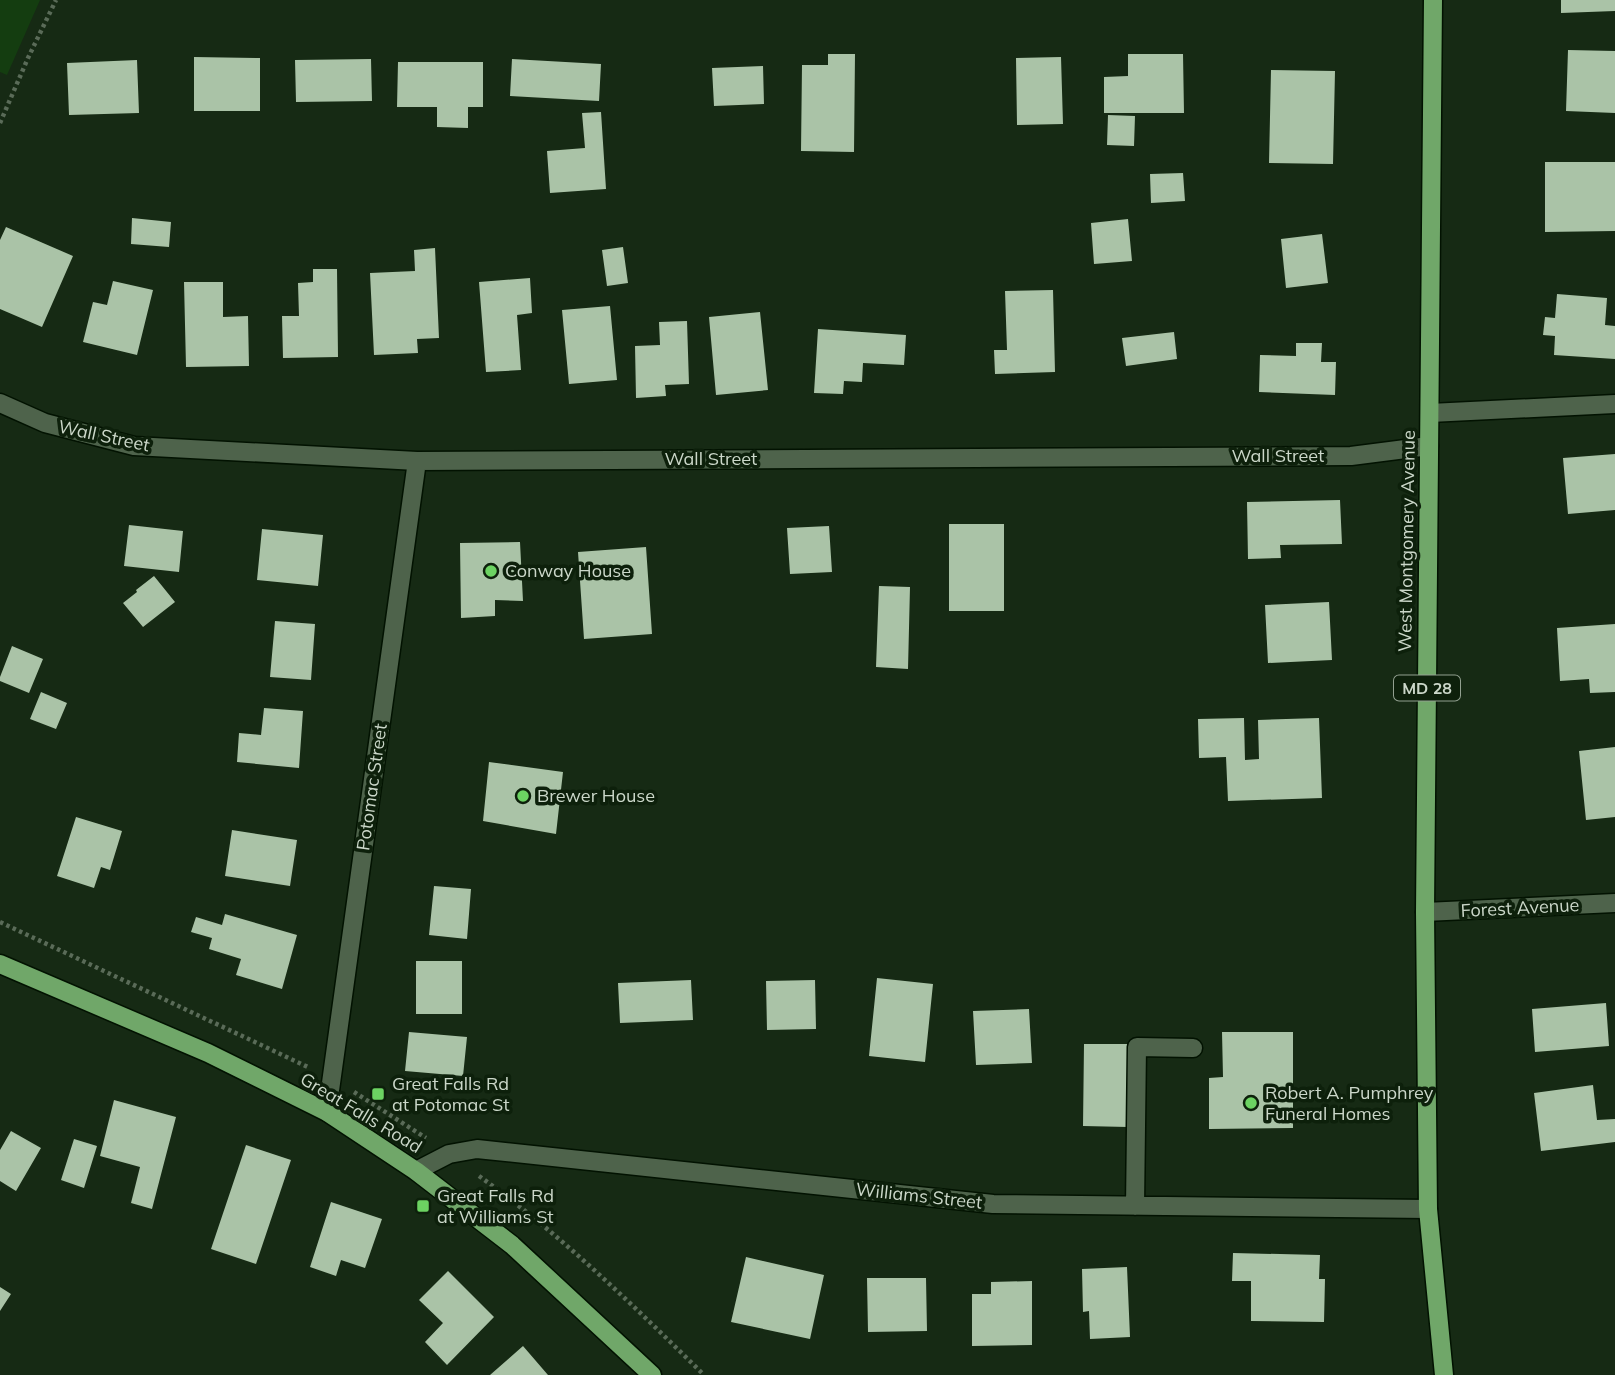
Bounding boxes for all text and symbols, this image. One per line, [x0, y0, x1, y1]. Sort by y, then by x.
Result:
street label: Wall Street [56, 415, 152, 456]
street label: West Montgomery Avenue [1393, 430, 1420, 652]
street label: Wall Street [1232, 444, 1324, 467]
street label: Wall Street [665, 447, 757, 470]
place label: Conway House [505, 559, 631, 582]
marker: Conway House [483, 563, 499, 579]
road number: MD 28 [1394, 676, 1460, 701]
street label: Potomac Street [351, 722, 392, 852]
place label: Brewer House [537, 784, 655, 807]
marker: Brewer House [515, 788, 531, 804]
street label: Forest Avenue [1460, 893, 1580, 922]
street label: Great Falls Road [296, 1067, 426, 1158]
place label: Great Falls Rd at Potomac St [392, 1072, 509, 1116]
place label: Robert A. Pumphrey Funeral Homes [1265, 1081, 1434, 1125]
marker: Great Falls Rd at Potomac St [370, 1086, 386, 1102]
marker: Robert A. Pumphrey Funeral Homes [1243, 1095, 1259, 1111]
street label: Williams Street [855, 1177, 983, 1214]
place label: Great Falls Rd at Williams St [437, 1184, 554, 1228]
marker: Great Falls Rd at Williams St [415, 1198, 431, 1214]

